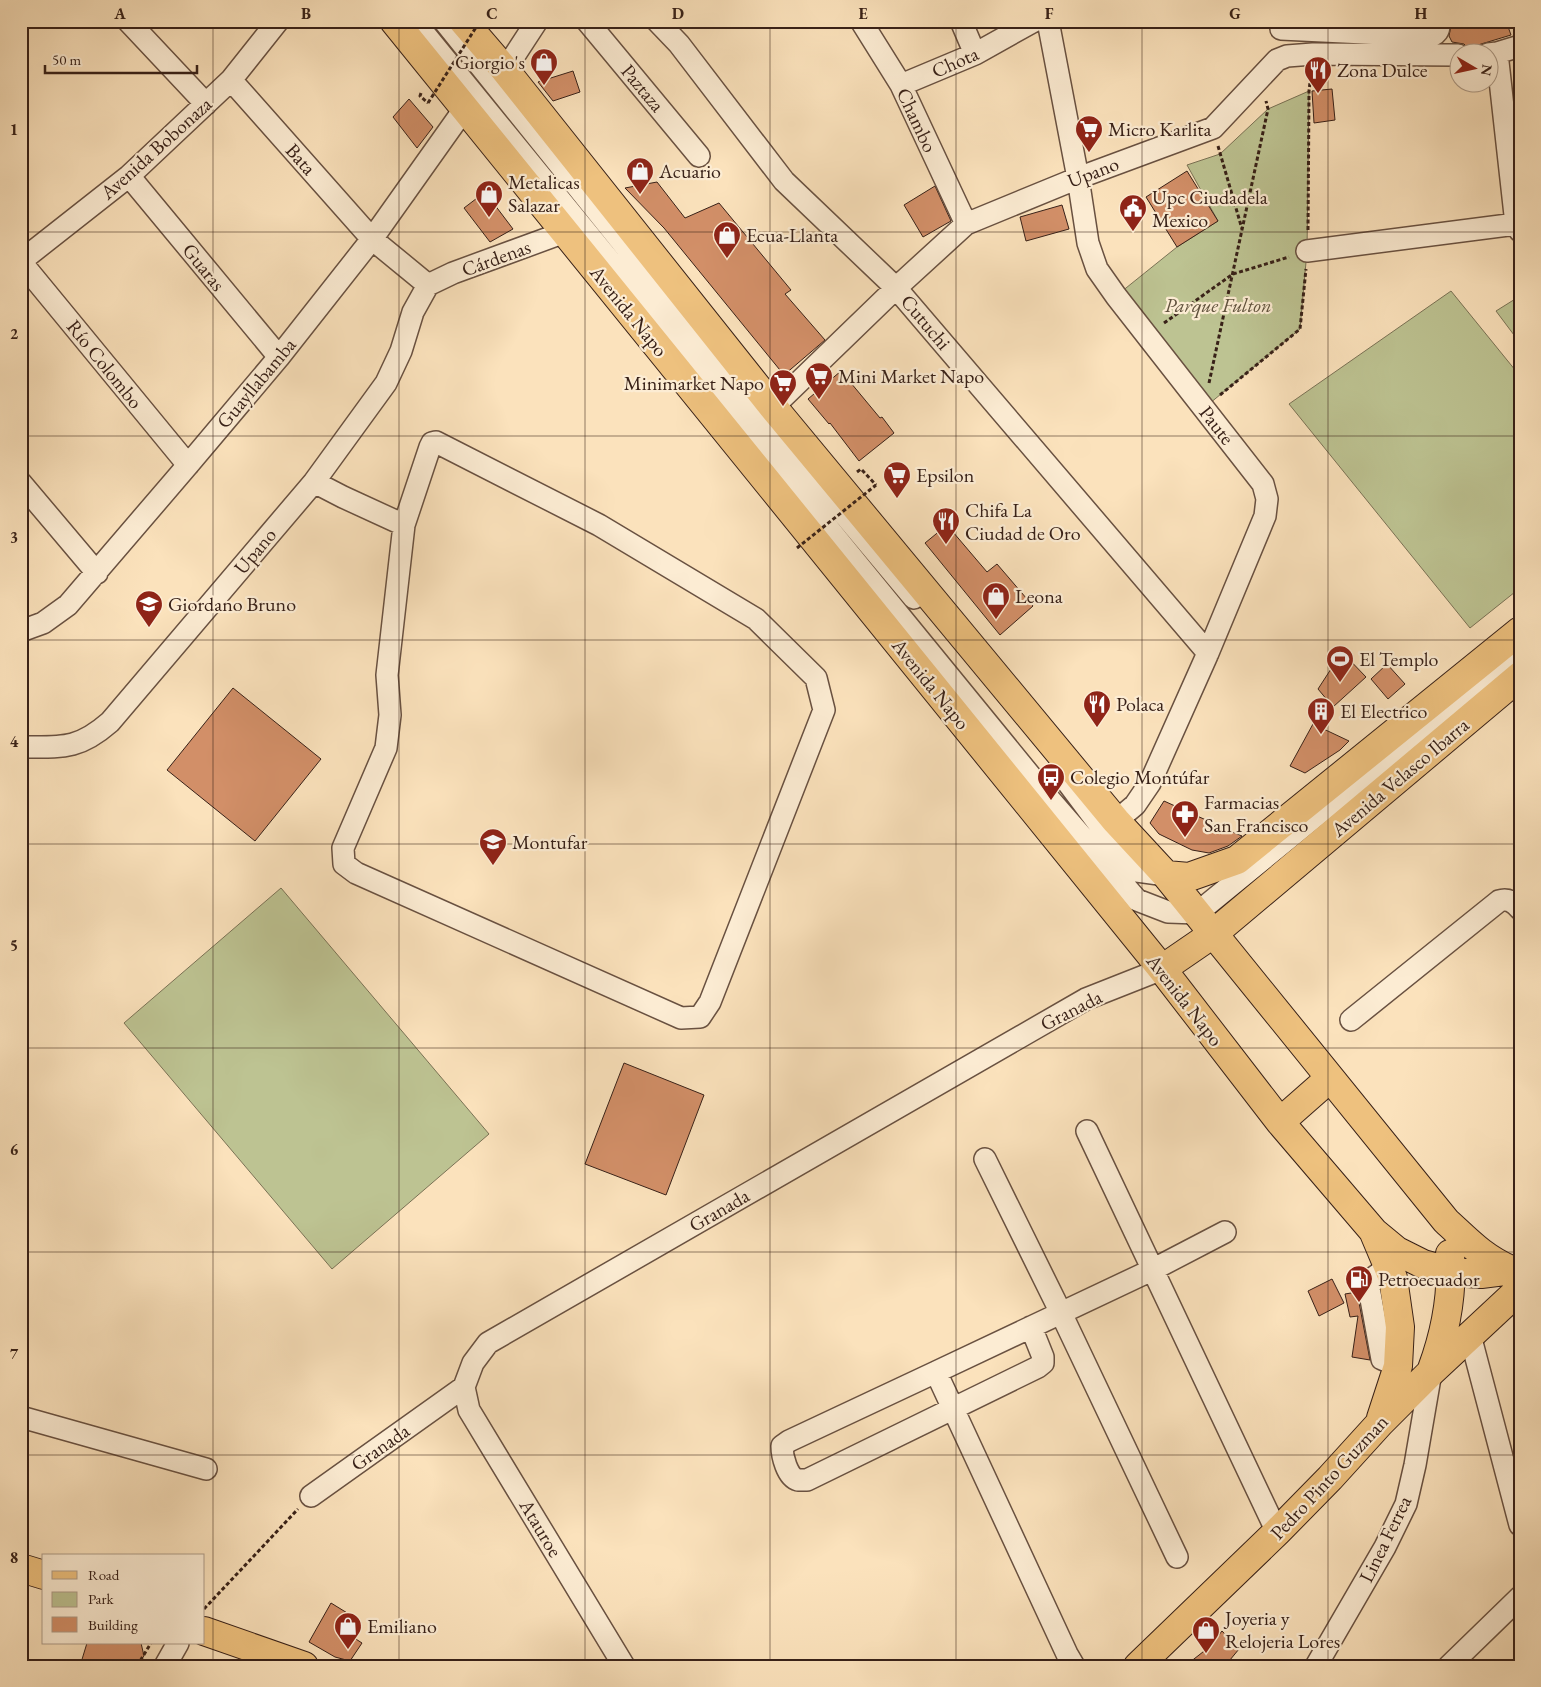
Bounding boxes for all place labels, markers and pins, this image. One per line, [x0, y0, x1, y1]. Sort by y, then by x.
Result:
shop icon: Giorgio's [529, 47, 559, 86]
place label: Giorgio's [455, 49, 525, 75]
restaurant icon: Zona Dulce [1303, 55, 1333, 94]
place label: Zona Dulce [1337, 57, 1428, 83]
supermarket icon: Micro Karlita [1074, 114, 1104, 153]
place label: Micro Karlita [1108, 116, 1212, 142]
shop icon: Acuario [625, 156, 655, 195]
place label: Acuario [658, 158, 721, 184]
place label: Metalicas Salazar [508, 169, 580, 218]
shop icon: Metalicas Salazar [474, 179, 504, 218]
place label: Upc Ciudadela Mexico [1152, 184, 1268, 233]
public building icon: Upc Ciudadela Mexico [1118, 193, 1148, 232]
shop icon: Ecua-Llanta [712, 220, 742, 259]
place label: Ecua-Llanta [746, 222, 838, 248]
supermarket icon: Mini Market Napo [804, 361, 834, 400]
place label: Mini Market Napo [838, 363, 984, 389]
supermarket icon: Minimarket Napo [768, 368, 798, 407]
place label: Minimarket Napo [624, 370, 764, 396]
supermarket icon: Epsilon [882, 460, 912, 499]
place label: Epsilon [916, 462, 975, 488]
place label: Chifa La Ciudad de Oro [965, 497, 1081, 546]
restaurant icon: Chifa La Ciudad de Oro [931, 506, 961, 545]
shop icon: Leona [981, 581, 1011, 620]
place label: Leona [1015, 583, 1063, 609]
school or university icon: Giordano Bruno [134, 589, 164, 628]
place label: Giordano Bruno [168, 591, 296, 617]
sports icon: El Templo [1325, 644, 1355, 683]
place label: El Templo [1359, 646, 1439, 672]
restaurant icon: Polaca [1082, 689, 1112, 728]
place label: Polaca [1116, 691, 1164, 717]
building icon: El Electrico [1306, 696, 1336, 735]
place label: El Electrico [1340, 698, 1428, 724]
bus stop icon: Colegio Montúfar [1036, 762, 1066, 801]
place label: Colegio Montúfar [1070, 764, 1210, 790]
place label: Farmacias San Francisco [1204, 789, 1309, 838]
pharmacy icon: Farmacias San Francisco [1170, 799, 1200, 838]
school or university icon: Montufar [478, 827, 508, 866]
place label: Montufar [512, 829, 588, 855]
fuel station icon: Petroecuador [1344, 1264, 1374, 1303]
place label: Petroecuador [1378, 1266, 1480, 1292]
place label: Joyeria y Relojeria Lores [1223, 1605, 1340, 1654]
shop icon: Emiliano [333, 1611, 363, 1650]
place label: Emiliano [367, 1613, 437, 1639]
shop icon: Joyeria y Relojeria Lores [1191, 1615, 1221, 1654]

